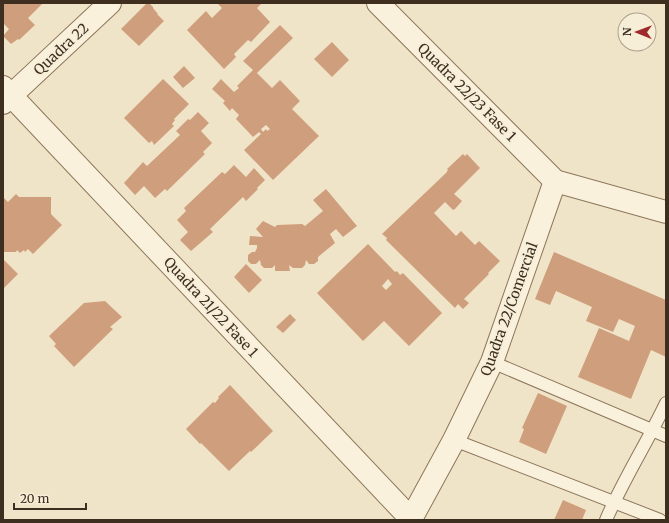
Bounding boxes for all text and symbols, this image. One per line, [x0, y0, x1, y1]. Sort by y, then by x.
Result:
north arrow [617, 12, 657, 52]
street label: Quadra 22 [30, 19, 92, 79]
text: N [620, 27, 634, 36]
street label: Quadra 22/23 Fase 1 [414, 39, 520, 145]
street label: Quadra 22/Comercial [476, 239, 542, 378]
street label: Quadra 21/22 Fase 1 [160, 253, 262, 361]
scale bar [14, 485, 86, 511]
text: 20 m [20, 491, 49, 506]

